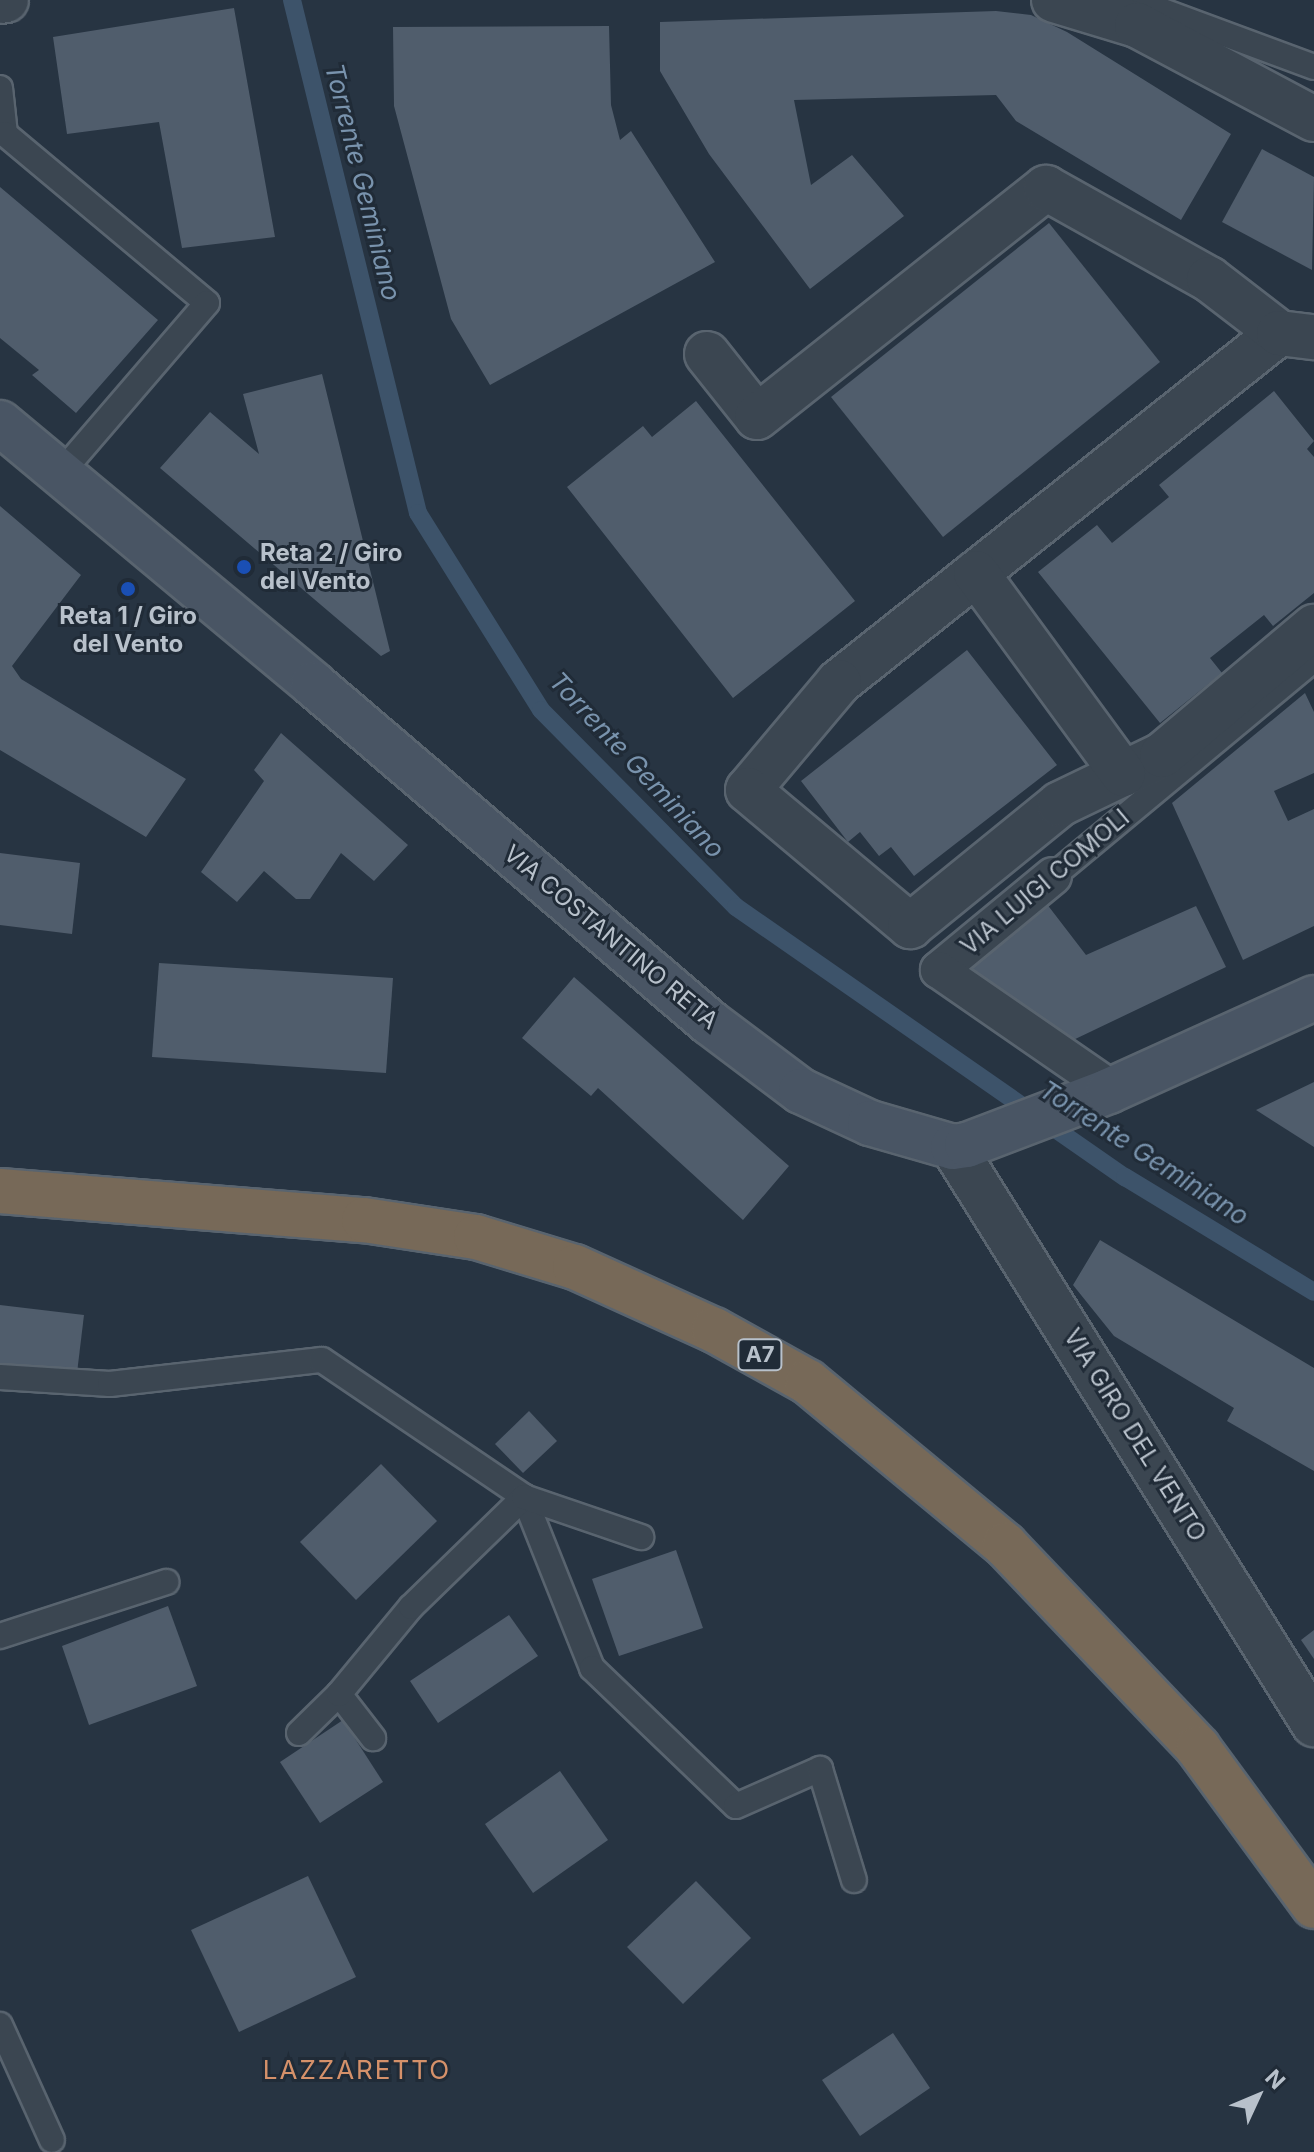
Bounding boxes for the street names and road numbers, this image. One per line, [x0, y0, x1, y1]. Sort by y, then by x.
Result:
street label: VIA LUIGI COMOLI [955, 803, 1135, 961]
street label: VIA COSTANTINO RETA [498, 839, 724, 1035]
street label: VIA GIRO DEL VENTO [1058, 1323, 1212, 1547]
road number: A7 [736, 1337, 784, 1373]

